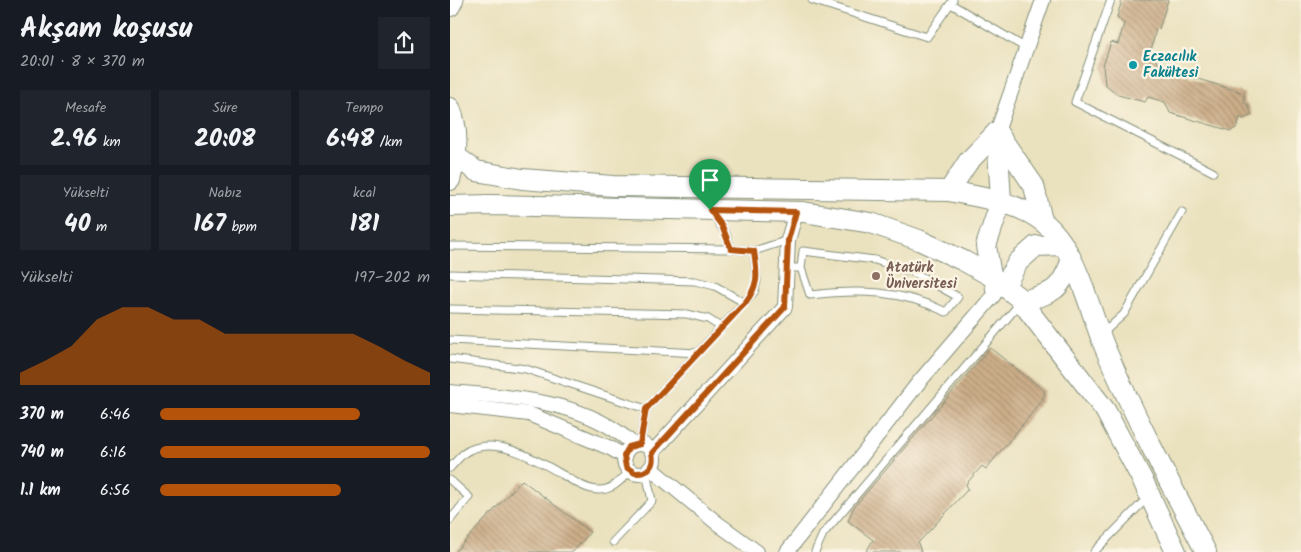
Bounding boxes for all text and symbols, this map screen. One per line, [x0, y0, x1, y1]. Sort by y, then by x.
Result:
text: Akşam koşusu [20, 7, 192, 52]
button: share [378, 17, 430, 69]
place label: Eczacılık Fakültesi [1143, 46, 1199, 84]
text: 20:01 · 8 × 370 m [20, 49, 145, 74]
marker: Eczacılık Fakültesi [1127, 59, 1139, 71]
text: Mesafe [65, 97, 106, 119]
text: Süre [212, 97, 238, 119]
text: Tempo [345, 97, 383, 119]
text: 2.96 [51, 119, 97, 159]
text: 20:08 [194, 119, 256, 159]
text: 6:48 [326, 119, 374, 159]
text: km [97, 131, 121, 153]
text: /km [374, 131, 403, 153]
pin [689, 159, 731, 210]
icon: arrive [696, 166, 724, 194]
text: Yükselti [63, 182, 109, 204]
text: Nabız [208, 182, 242, 204]
text: kcal [353, 182, 376, 204]
text: 40 [64, 204, 91, 244]
text: 167 [193, 204, 226, 244]
text: 181 [349, 204, 379, 244]
text: m [91, 216, 107, 238]
text: bpm [226, 216, 257, 238]
place label: Atatürk Üniversitesi [886, 257, 957, 295]
text: Yükselti [20, 265, 72, 290]
text: 197–202 m [354, 265, 430, 290]
marker: Atatürk Üniversitesi [870, 270, 882, 282]
text: 370 m [20, 402, 64, 427]
text: 6:46 [100, 402, 131, 427]
text: 740 m [20, 440, 64, 465]
text: 6:16 [100, 440, 127, 465]
text: 1.1 km [20, 478, 61, 503]
text: 6:56 [100, 478, 130, 503]

